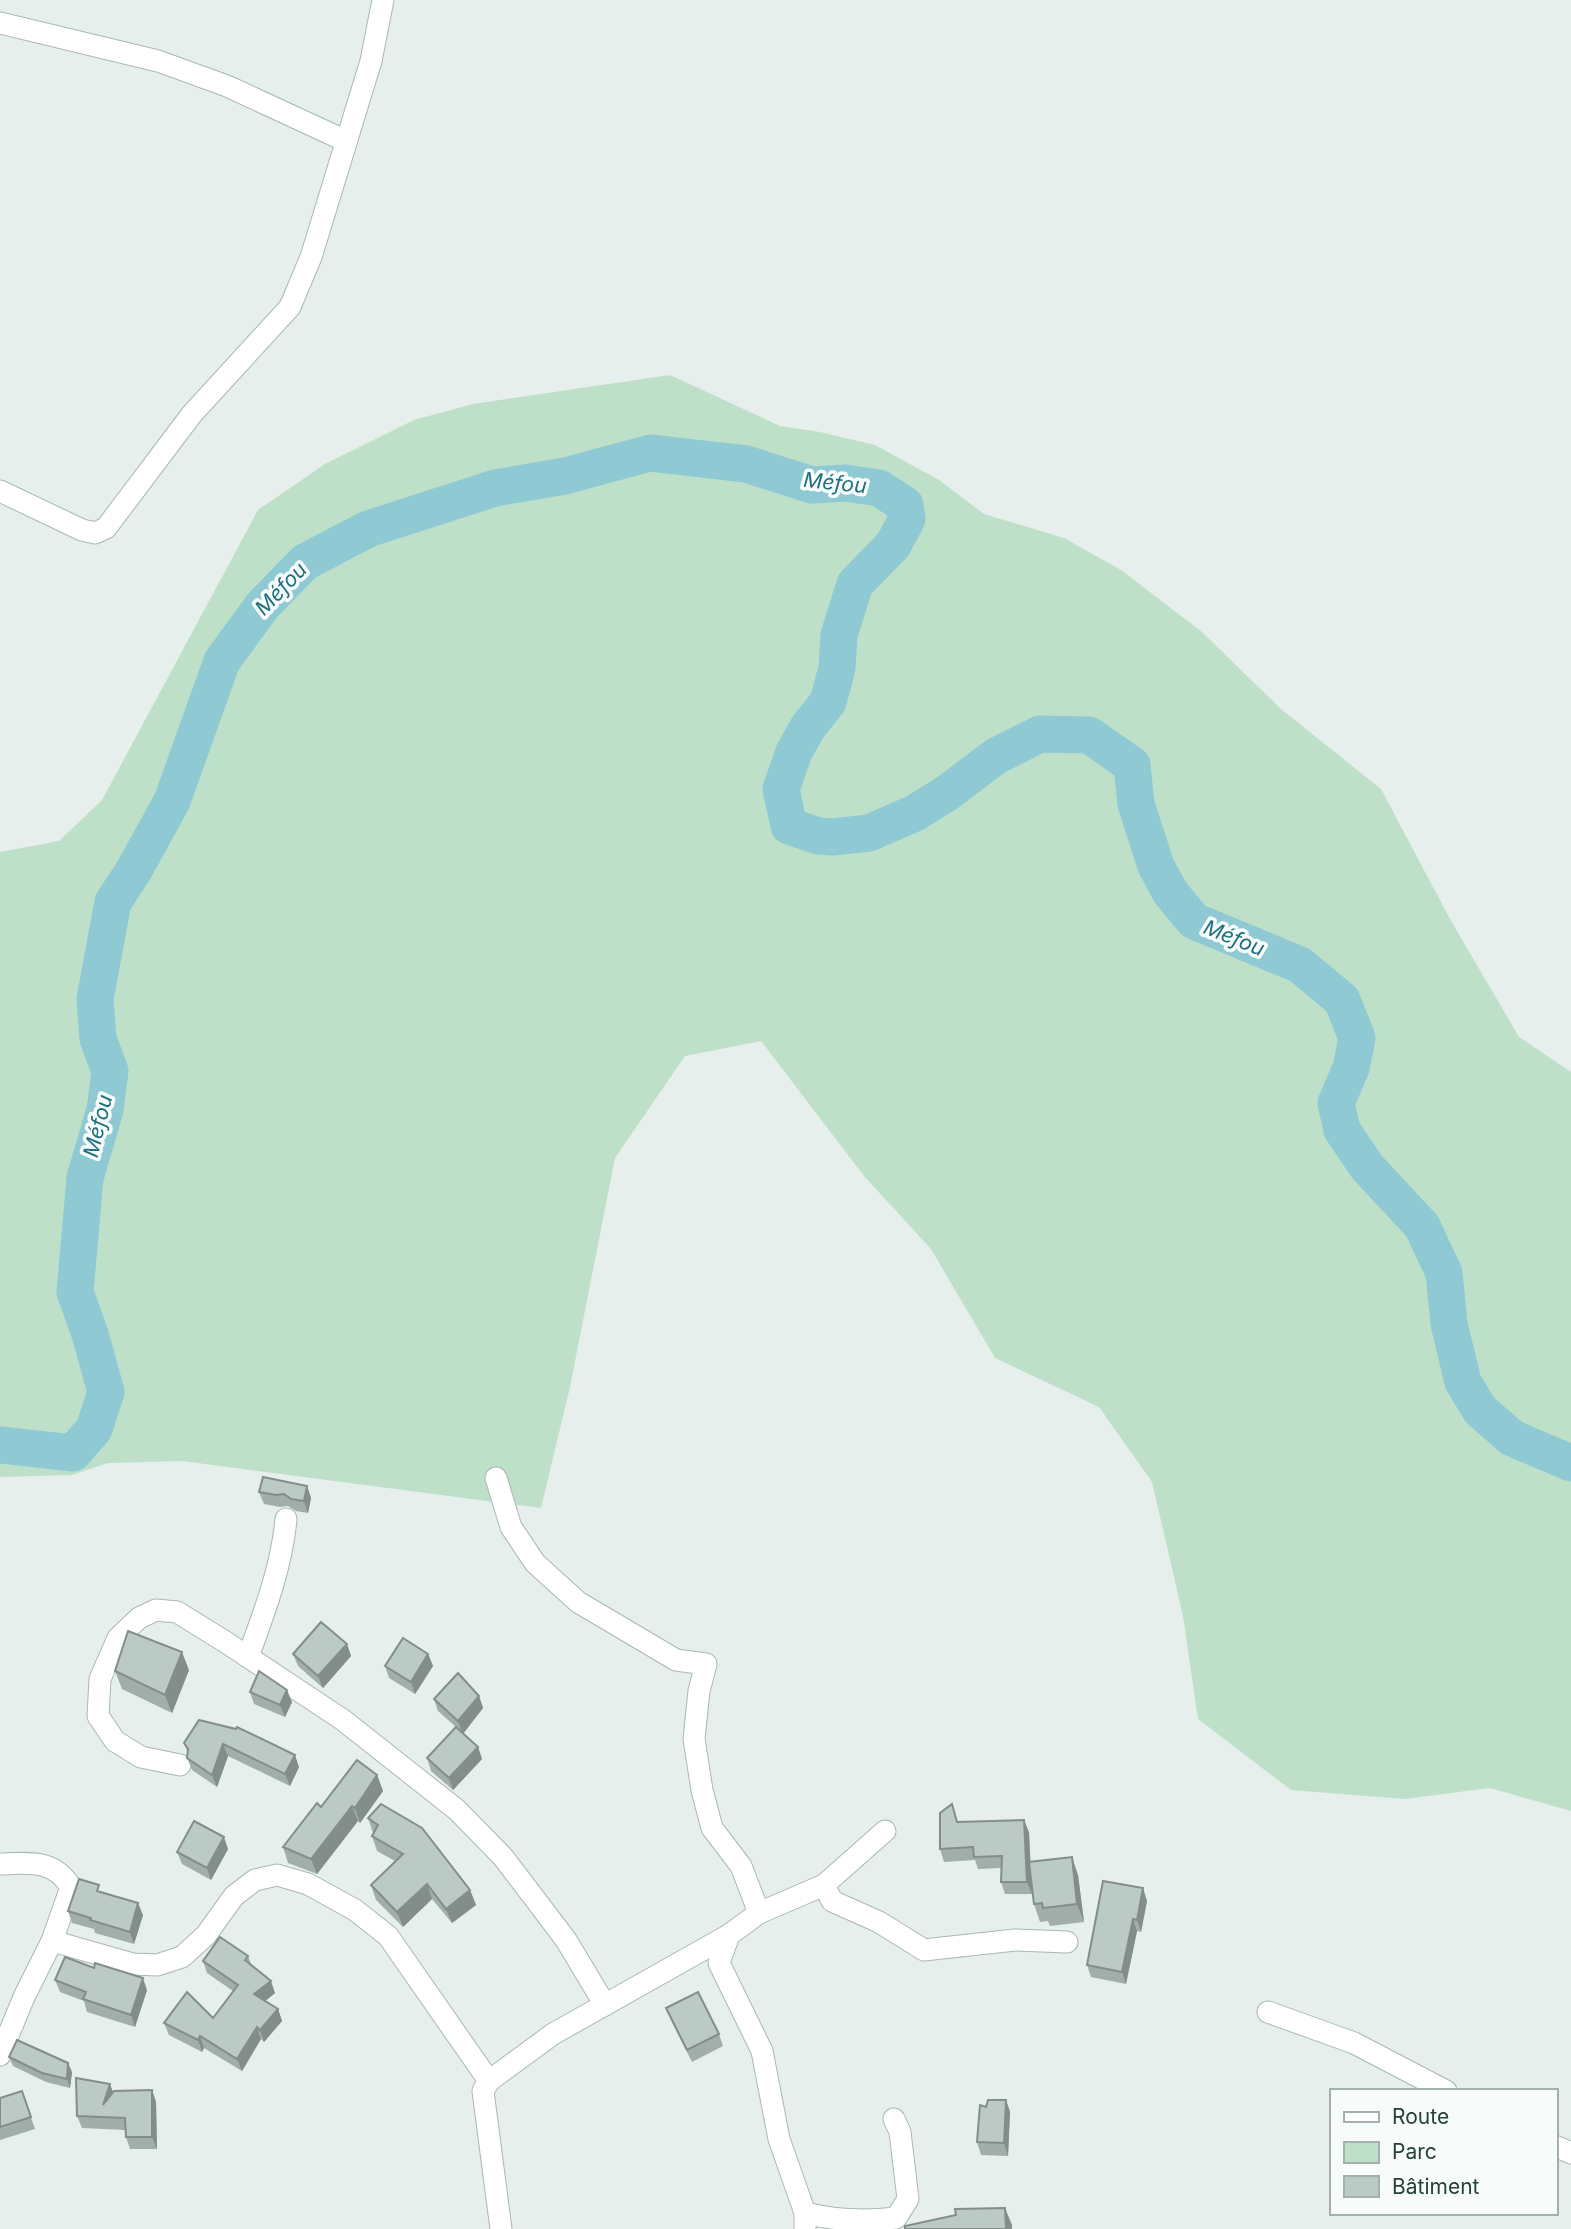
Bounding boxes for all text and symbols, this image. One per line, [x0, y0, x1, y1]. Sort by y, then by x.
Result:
water label: Méfou [802, 467, 868, 498]
water label: Méfou [250, 557, 312, 620]
water label: Méfou [1200, 914, 1268, 961]
water label: Méfou [78, 1092, 117, 1160]
legend [1330, 2089, 1557, 2215]
text: Route [1392, 2104, 1449, 2129]
text: Parc [1392, 2139, 1437, 2164]
text: Bâtiment [1392, 2174, 1480, 2199]

